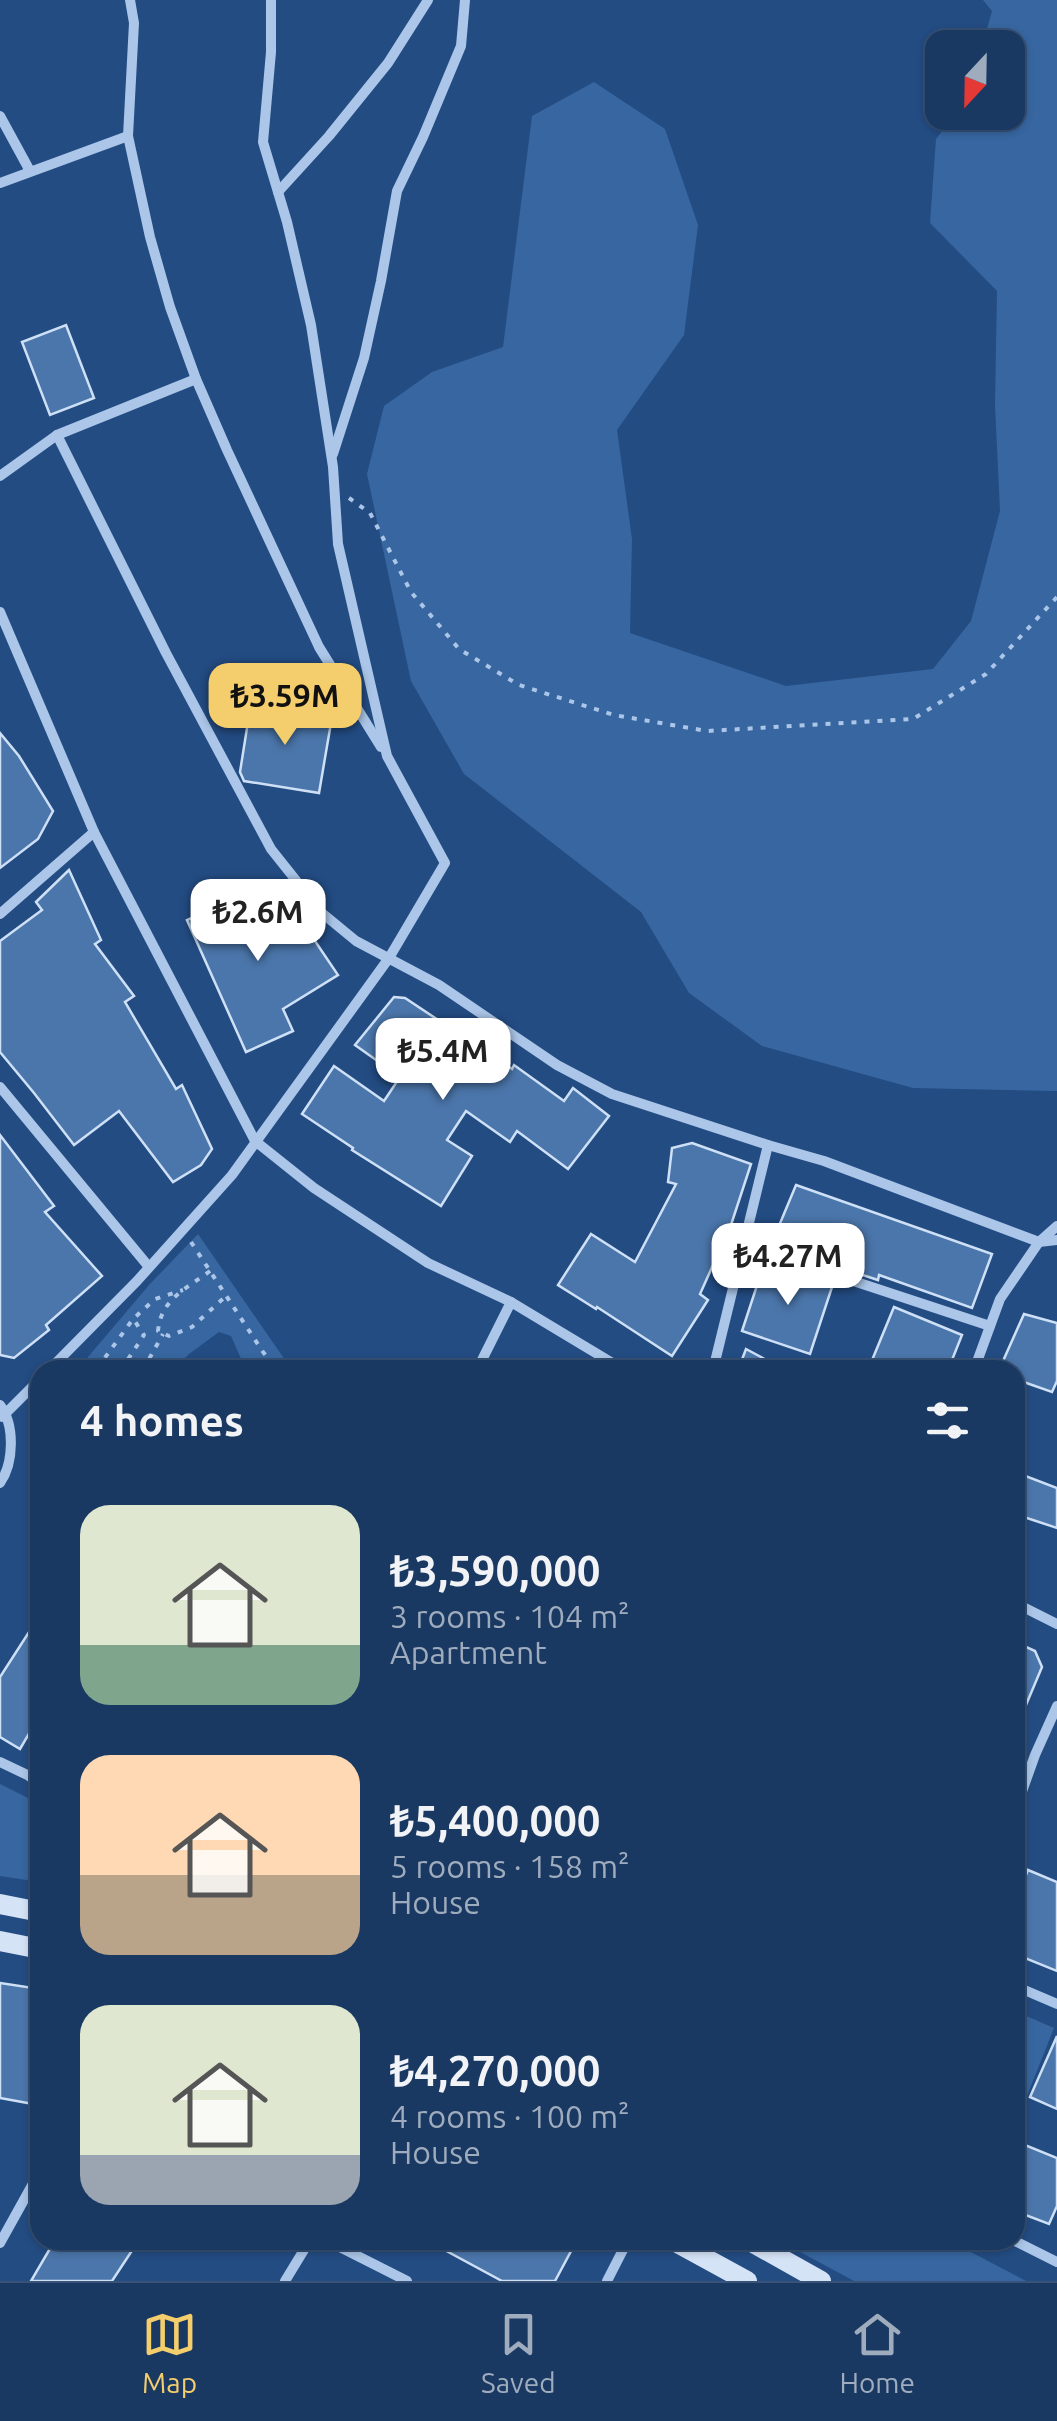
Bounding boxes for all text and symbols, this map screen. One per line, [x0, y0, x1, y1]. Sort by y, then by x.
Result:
north arrow [925, 30, 1025, 130]
map controls [925, 30, 1025, 130]
pin: ₺3.59M [204, 663, 366, 748]
text: ₺3.59M [231, 677, 339, 713]
pin: ₺2.6M [188, 879, 328, 964]
text: ₺2.6M [213, 893, 303, 929]
pin: ₺5.4M [373, 1018, 513, 1103]
text: ₺5.4M [398, 1032, 488, 1068]
pin: ₺4.27M [707, 1223, 869, 1308]
text: ₺4.27M [734, 1237, 842, 1273]
icon: filters [920, 1393, 975, 1448]
text: 4 homes [80, 1397, 244, 1444]
icon: home [160, 1545, 280, 1665]
text: ₺3,590,000 [390, 1547, 601, 1594]
text: 3 rooms · 104 m² [390, 1598, 630, 1634]
text: Apartment [390, 1634, 547, 1670]
icon: home [160, 1795, 280, 1915]
text: ₺5,400,000 [390, 1797, 601, 1844]
text: 5 rooms · 158 m² [390, 1848, 630, 1884]
text: House [390, 1884, 481, 1920]
icon: home [160, 2045, 280, 2165]
text: ₺4,270,000 [390, 2047, 601, 2094]
text: 4 rooms · 100 m² [390, 2098, 630, 2134]
text: House [390, 2134, 481, 2170]
tab: Map [142, 2307, 197, 2398]
tab: Saved [481, 2307, 556, 2398]
tab: Home [839, 2307, 915, 2398]

